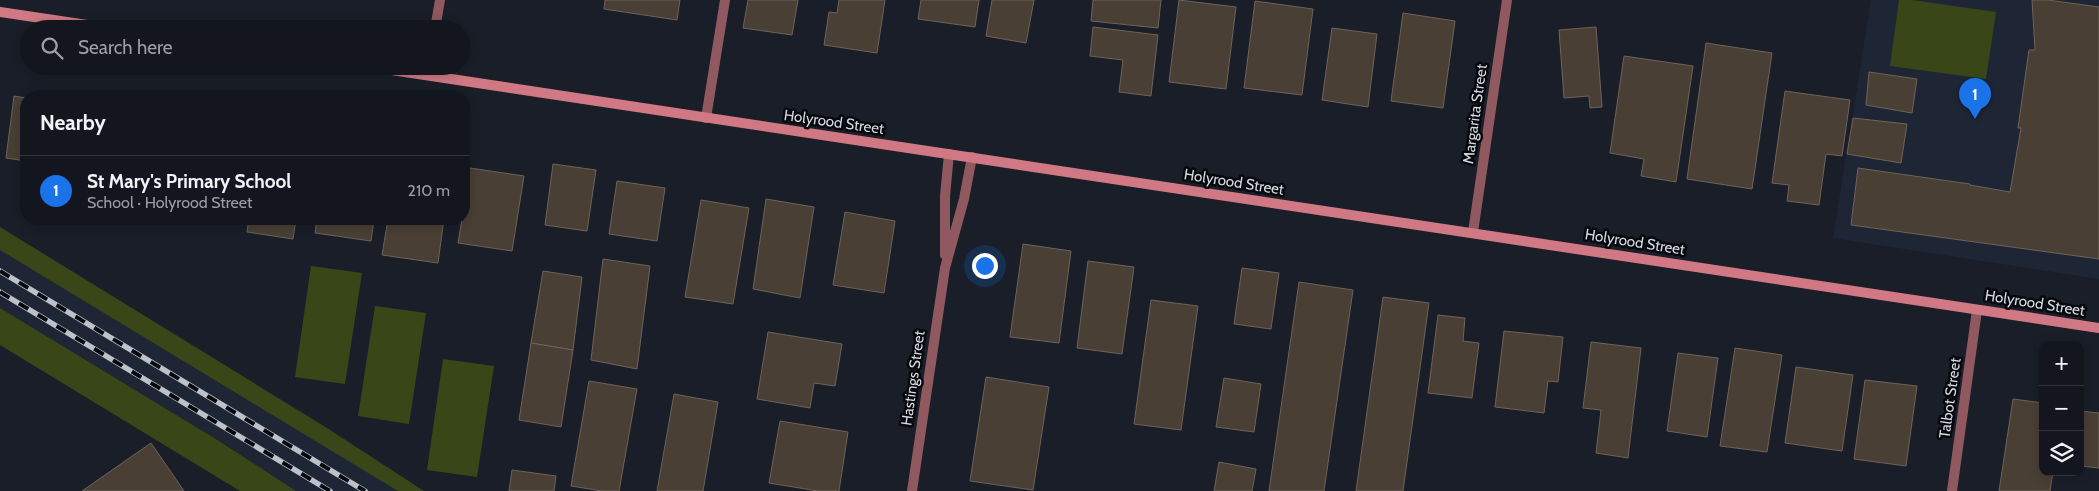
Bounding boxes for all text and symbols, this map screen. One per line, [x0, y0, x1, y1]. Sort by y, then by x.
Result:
search box [20, 20, 470, 75]
icon: search [38, 34, 66, 62]
text: Search here [78, 36, 172, 59]
street label: Margarita Street [1459, 63, 1491, 165]
pin: 1 [1959, 78, 1991, 119]
street label: Holyrood Street [783, 106, 885, 138]
text: Nearby [40, 110, 106, 135]
street label: Holyrood Street [1183, 165, 1285, 199]
text: St Mary's Primary School [87, 170, 291, 193]
text: 1 [53, 181, 59, 200]
text: 210 m [408, 181, 450, 200]
text: School · Holyrood Street [87, 193, 252, 212]
street label: Holyrood Street [1584, 225, 1686, 259]
your location [972, 253, 998, 279]
street label: Holyrood Street [1984, 286, 2086, 320]
street label: Hastings Street [897, 329, 929, 427]
map controls [2039, 341, 2084, 476]
button: + [2039, 341, 2084, 386]
street label: Talbot Street [1935, 357, 1965, 439]
button: − [2039, 386, 2084, 431]
button: layers [2039, 431, 2084, 476]

